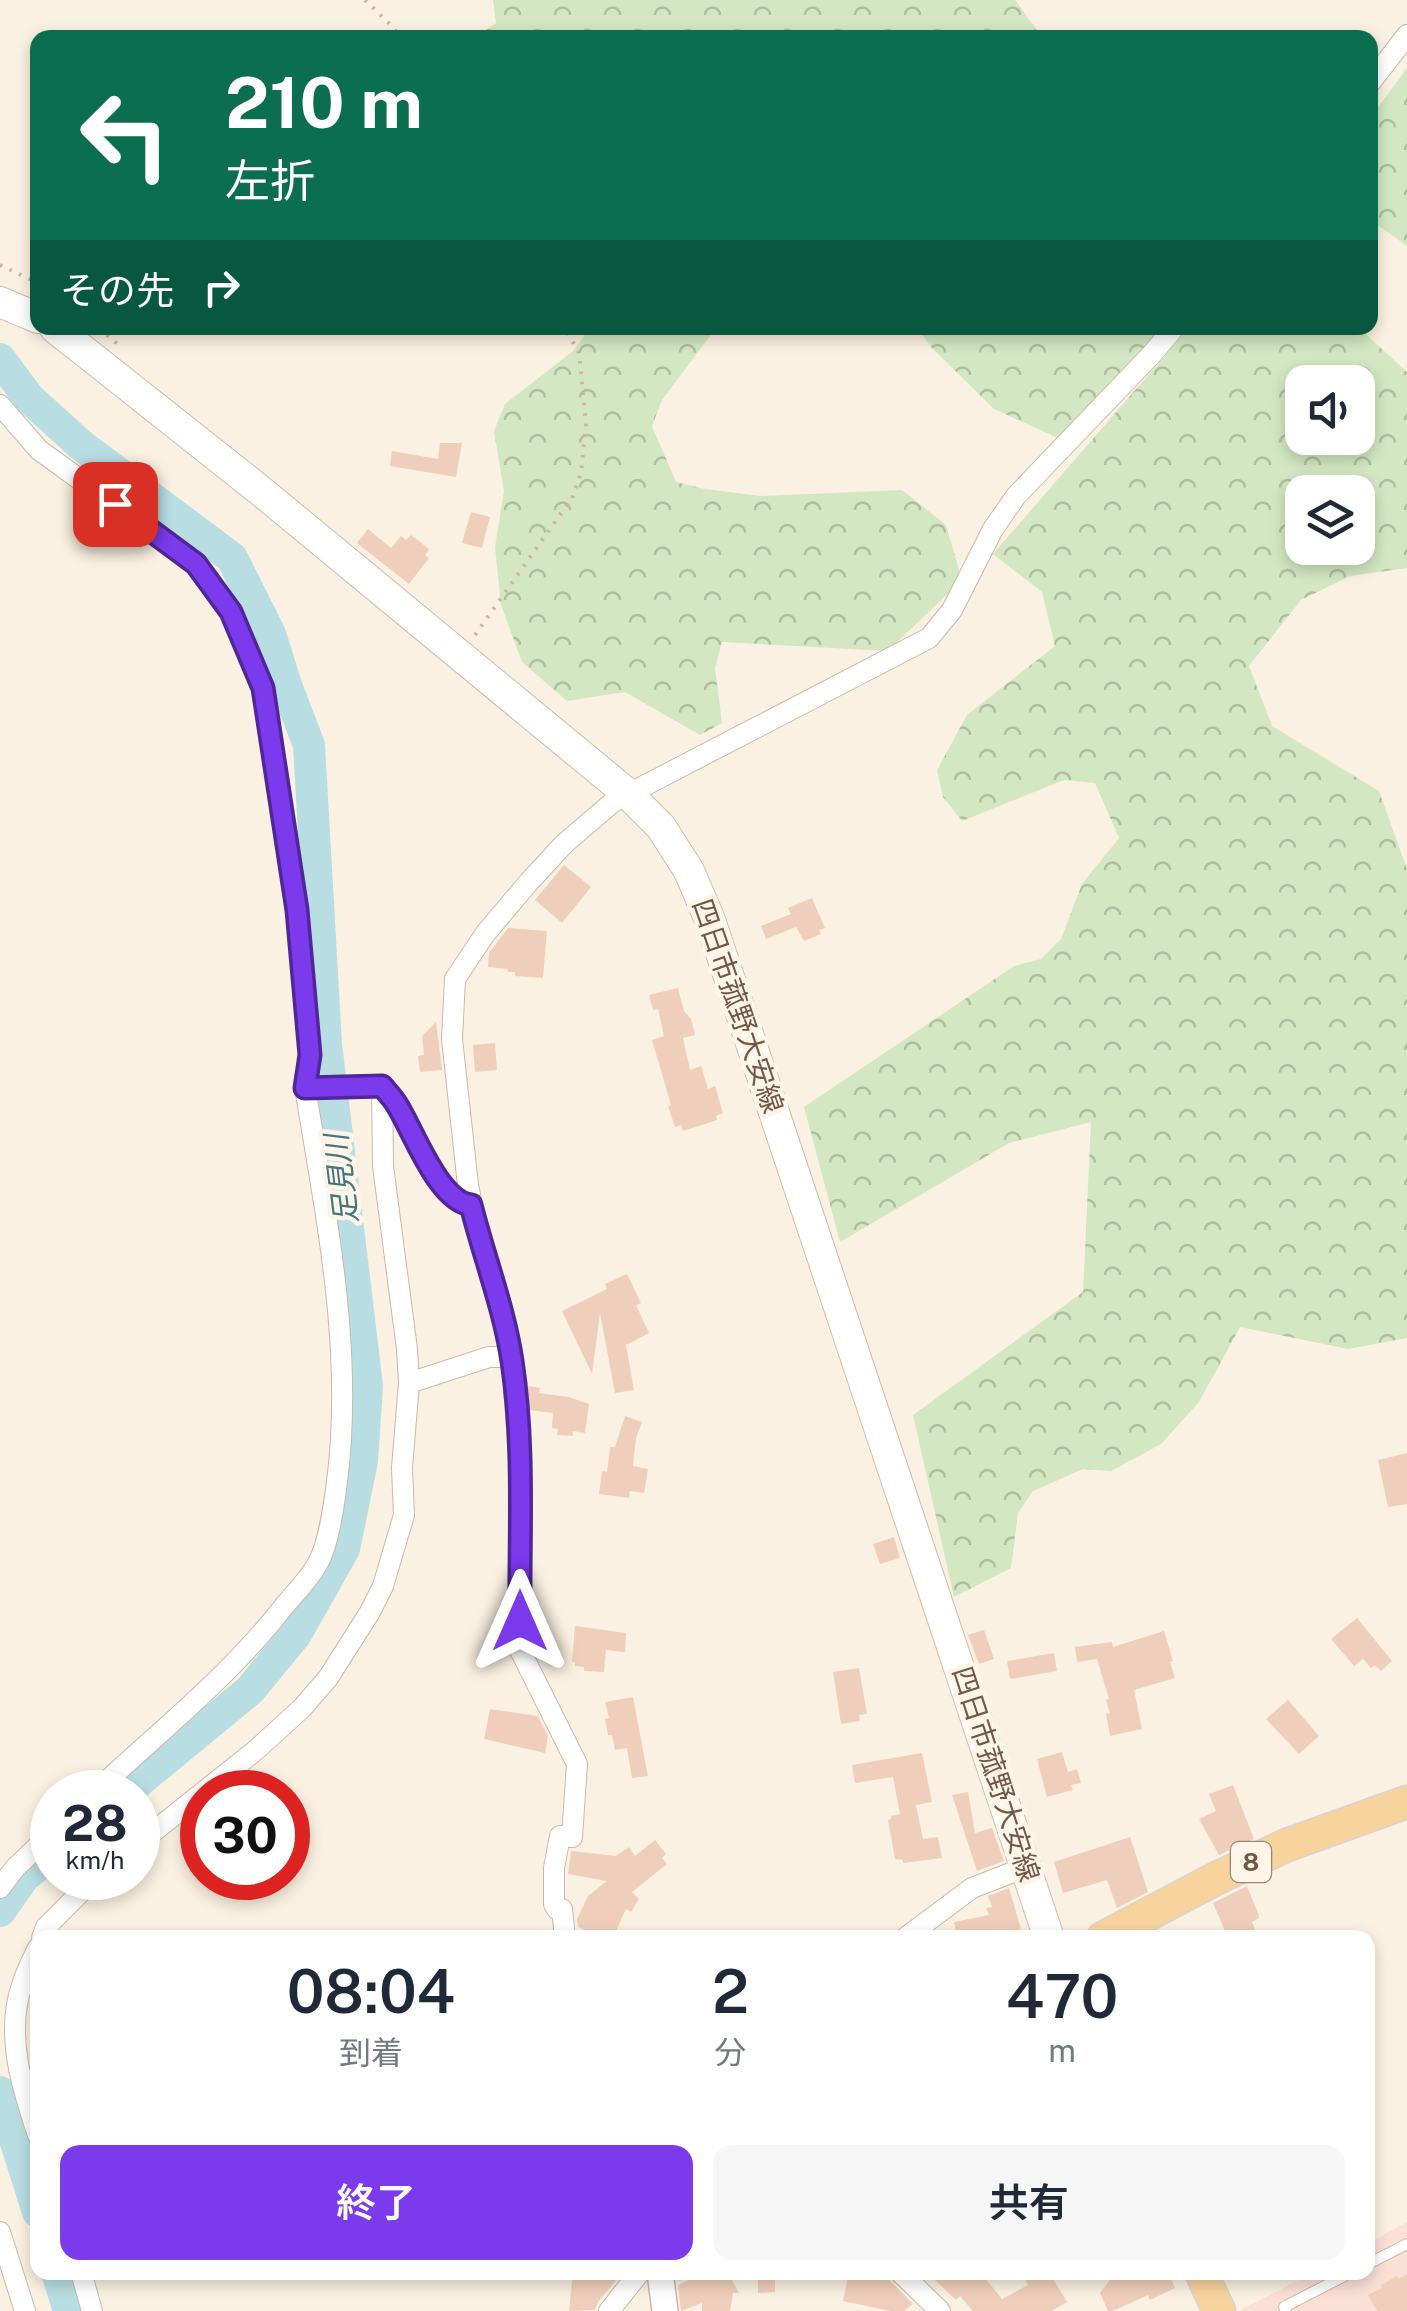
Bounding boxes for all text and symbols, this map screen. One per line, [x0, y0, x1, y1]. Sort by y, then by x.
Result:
text: 210 m [225, 61, 423, 144]
icon: left [60, 70, 190, 200]
text: 左折 [225, 154, 315, 207]
icon: right [194, 260, 249, 315]
text: その先 [60, 268, 174, 313]
map controls [1285, 365, 1375, 565]
button: sound [1285, 365, 1375, 455]
pin [73, 462, 158, 547]
button: layers [1285, 475, 1375, 565]
icon: arrive [88, 477, 143, 532]
street label: 四日市菰野大安線 [686, 895, 791, 1117]
water label: 足見川 [317, 1129, 364, 1226]
position arrow [468, 1569, 572, 1673]
street label: 四日市菰野大安線 [946, 1662, 1047, 1885]
speed limit sign: 30 [180, 1770, 310, 1900]
text: 28 [62, 1793, 128, 1852]
road number: 8 [1231, 1842, 1271, 1882]
text: km/h [66, 1845, 124, 1875]
text: 08:04 [287, 1956, 455, 2027]
text: 2 [712, 1956, 749, 2027]
text: 470 [1006, 1961, 1118, 2032]
text: m [1048, 2032, 1076, 2069]
text: 到着 [339, 2034, 403, 2071]
text: 分 [714, 2034, 746, 2071]
button: 終了 [60, 2145, 693, 2260]
button: 共有 [713, 2145, 1345, 2260]

